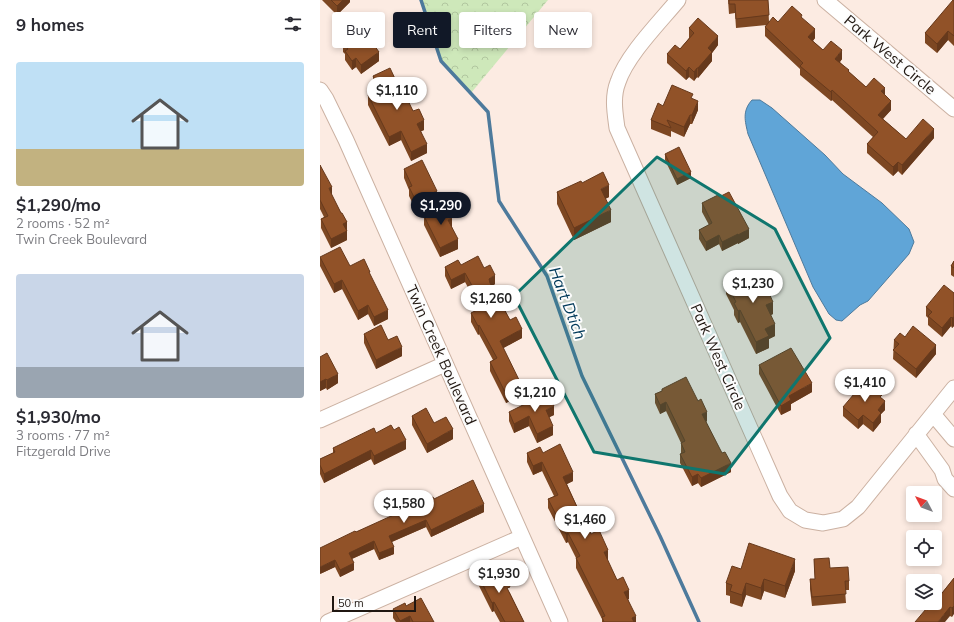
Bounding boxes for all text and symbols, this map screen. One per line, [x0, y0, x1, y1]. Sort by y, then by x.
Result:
street label: Park West Circle [840, 11, 940, 99]
chip: Buy [332, 12, 385, 48]
chip: Rent [393, 12, 451, 48]
chip: Filters [459, 12, 526, 48]
chip: New [534, 12, 592, 48]
icon: filters [282, 13, 304, 35]
text: 9 homes [16, 14, 84, 35]
pin: $1,110 [364, 77, 430, 111]
text: $1,110 [376, 82, 418, 98]
icon: home [124, 88, 196, 160]
pin: $1,290 [408, 192, 474, 226]
text: $1,290/mo [16, 194, 101, 215]
text: $1,290 [420, 197, 462, 213]
text: 2 rooms · 52 m² [16, 215, 110, 231]
text: Twin Creek Boulevard [16, 231, 147, 247]
water label: Hart Dtich [545, 264, 591, 342]
pin: $1,230 [720, 270, 786, 304]
text: $1,230 [732, 275, 774, 291]
street label: Twin Creek Boulevard [402, 282, 481, 428]
pin: $1,260 [458, 285, 524, 319]
text: $1,260 [470, 290, 512, 306]
icon: home [124, 300, 196, 372]
street label: Park West Circle [687, 301, 750, 413]
pin: $1,410 [832, 369, 898, 403]
text: $1,410 [844, 374, 886, 390]
pin: $1,210 [502, 379, 568, 413]
text: $1,210 [514, 384, 556, 400]
text: $1,930/mo [16, 406, 101, 427]
text: 3 rooms · 77 m² [16, 427, 110, 443]
text: Fitzgerald Drive [16, 443, 111, 459]
north arrow [906, 486, 942, 522]
map controls [906, 486, 942, 610]
pin: $1,580 [371, 490, 437, 524]
text: $1,580 [383, 495, 425, 511]
pin: $1,460 [552, 506, 618, 540]
text: $1,460 [564, 511, 606, 527]
button: locate [906, 530, 942, 566]
pin: $1,930 [466, 560, 532, 594]
text: $1,930 [478, 565, 520, 581]
button: layers [906, 574, 942, 610]
scale bar [332, 594, 416, 613]
text: 50 m [338, 596, 364, 610]

